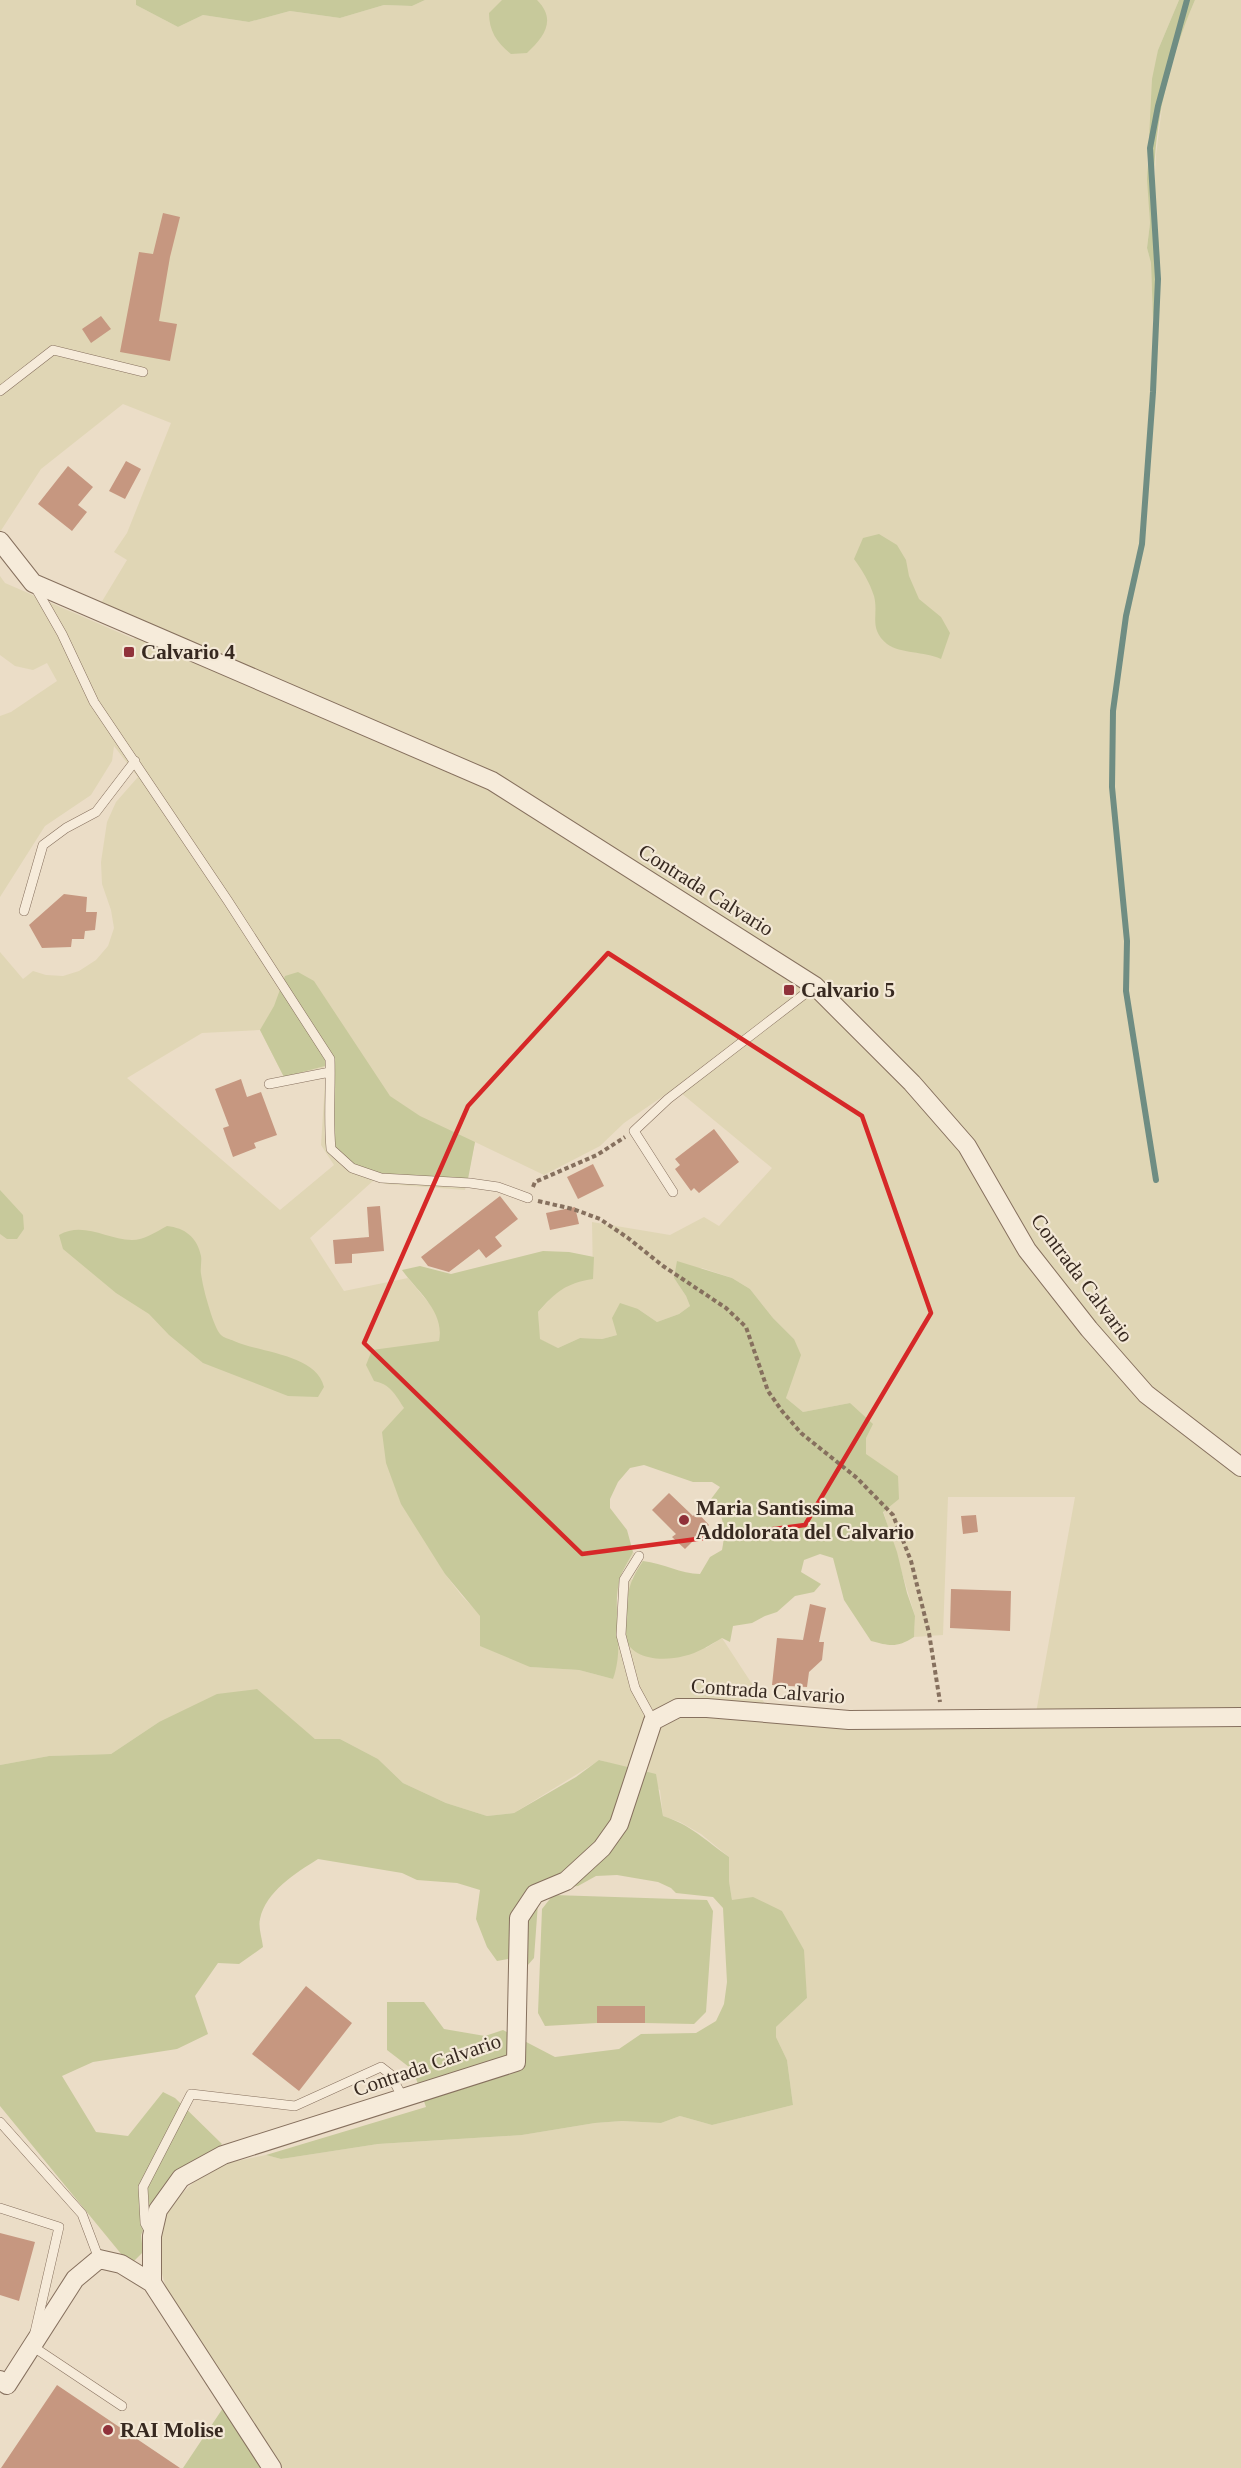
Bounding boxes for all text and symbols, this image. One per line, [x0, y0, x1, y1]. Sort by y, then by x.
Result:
place label: Calvario 4 [141, 640, 235, 664]
marker: Calvario 4 [122, 645, 136, 659]
street label: Contrada Calvario [634, 839, 778, 941]
place label: Calvario 5 [801, 978, 895, 1002]
marker: Calvario 5 [782, 983, 796, 997]
street label: Contrada Calvario [1026, 1209, 1138, 1347]
place label: Maria Santissima Addolorata del Calvario [696, 1496, 914, 1544]
marker: Maria Santissima Addolorata del Calvario [677, 1513, 691, 1527]
street label: Contrada Calvario [690, 1674, 846, 1708]
street label: Contrada Calvario [350, 2028, 504, 2102]
place label: RAI Molise [120, 2418, 223, 2442]
marker: RAI Molise [101, 2423, 115, 2437]

